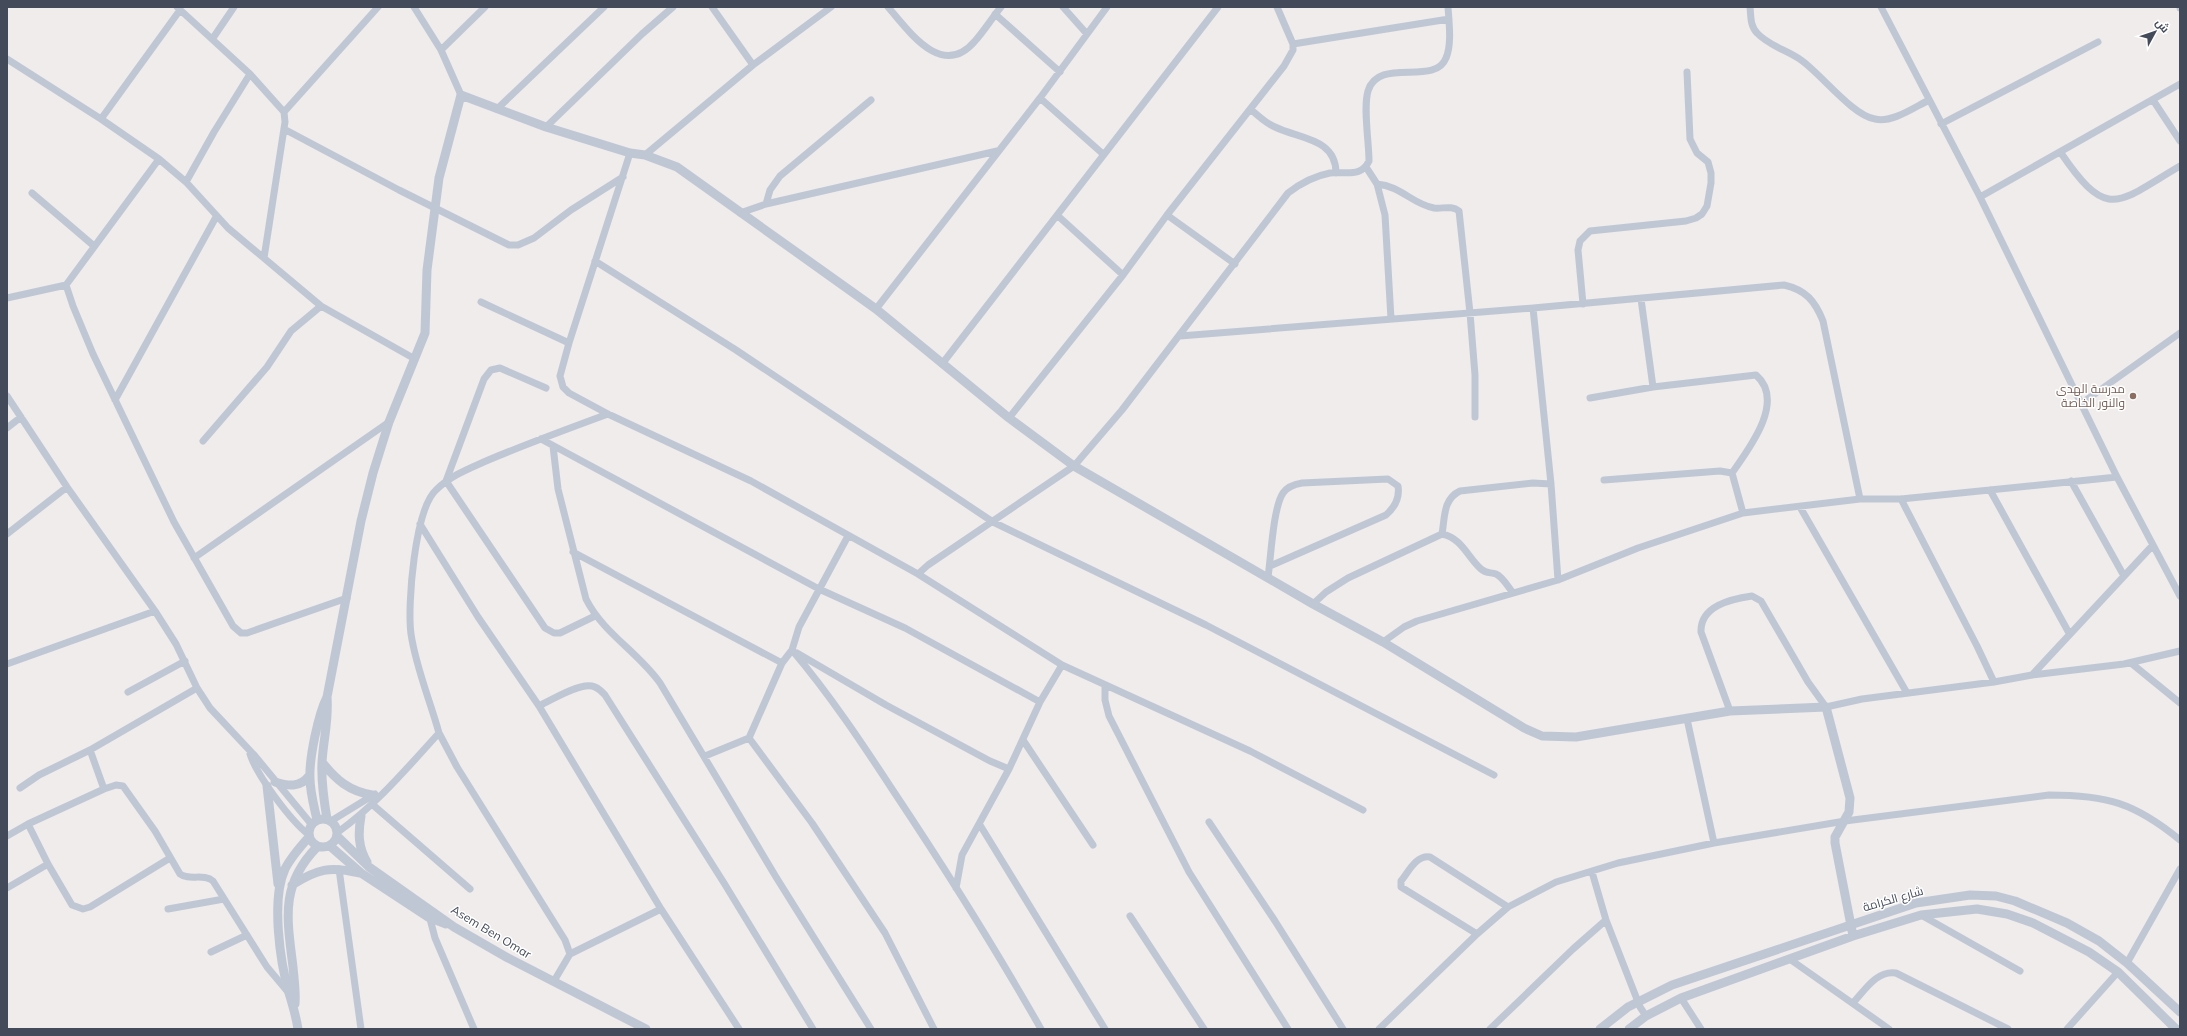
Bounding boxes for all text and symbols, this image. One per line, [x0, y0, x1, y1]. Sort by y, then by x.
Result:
north arrow [2135, 12, 2175, 52]
text: ش [2153, 16, 2173, 35]
place label: مدرسة الهدى والنور الخاصة [2056, 381, 2125, 410]
marker: مدرسة الهدى والنور الخاصة [2128, 391, 2138, 401]
street label: شارع الكرامة [1861, 883, 1925, 915]
street label: Asem Ben Omar [448, 902, 535, 962]

